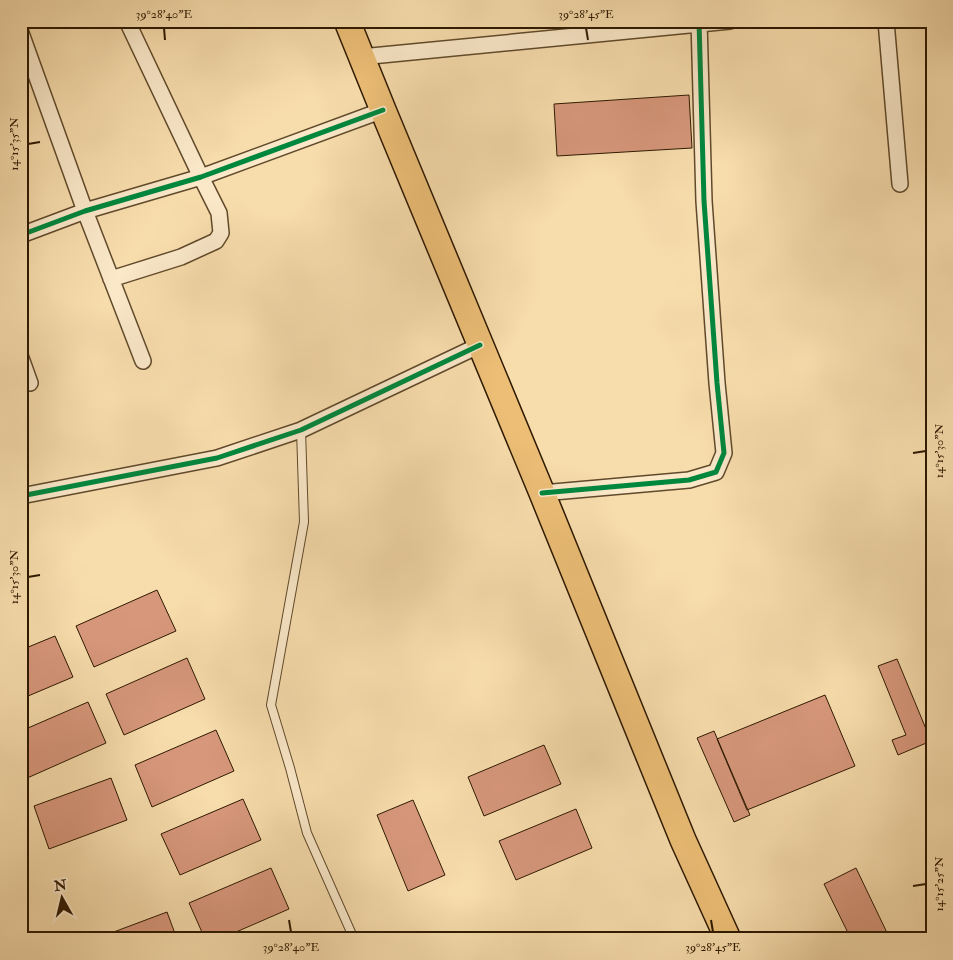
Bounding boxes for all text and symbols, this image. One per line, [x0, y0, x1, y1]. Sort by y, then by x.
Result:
text: 39°28'40"E [136, 7, 192, 22]
text: 39°28'45"E [558, 7, 614, 22]
text: 14°15'35"N [7, 117, 22, 171]
text: 14°15'30"N [932, 424, 947, 478]
text: 14°15'30"N [7, 550, 22, 604]
text: 14°15'25"N [932, 856, 947, 911]
north arrow [38, 872, 88, 922]
text: N [52, 876, 68, 895]
text: 39°28'40"E [263, 940, 319, 955]
text: 39°28'45"E [685, 940, 741, 955]

